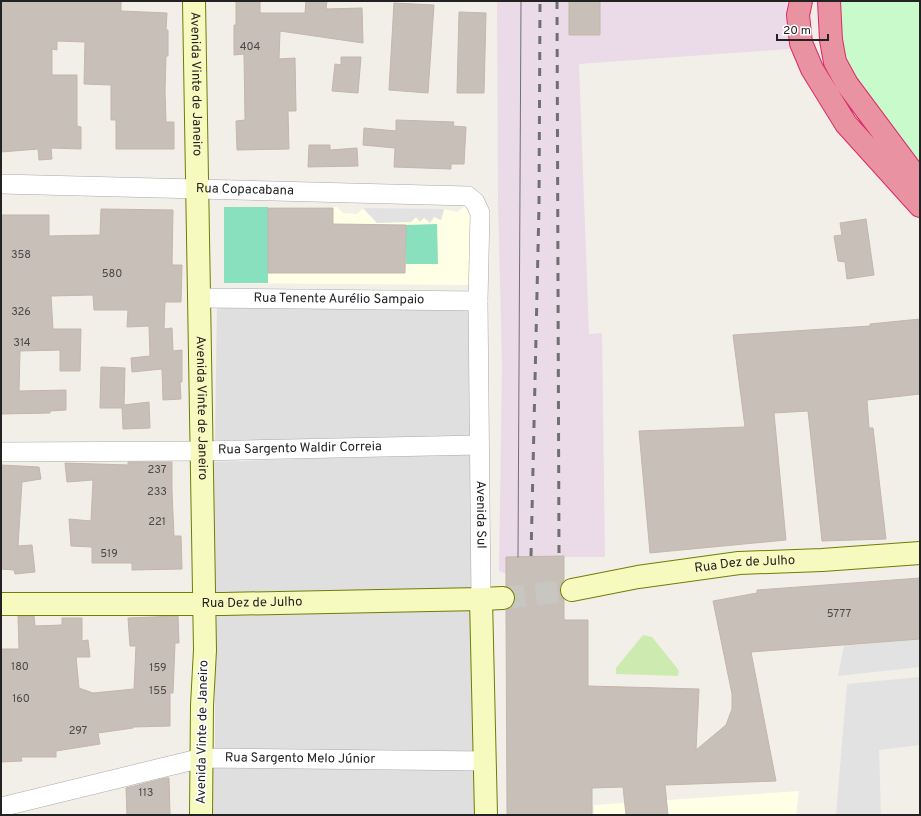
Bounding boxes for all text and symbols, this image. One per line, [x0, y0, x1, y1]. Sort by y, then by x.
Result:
street label: Avenida Vinte de Janeiro [186, 12, 205, 156]
scale bar [777, 16, 828, 42]
text: 20 m [783, 23, 811, 39]
house number: 404 [240, 40, 261, 54]
street label: Rua Copacabana [196, 181, 294, 200]
house number: 358 [11, 248, 31, 262]
house number: 580 [102, 267, 122, 281]
street label: Rua Tenente Aurélio Sampaio [253, 291, 424, 308]
house number: 326 [11, 305, 31, 319]
house number: 314 [13, 336, 31, 350]
street label: Avenida Vinte de Janeiro [192, 336, 210, 480]
street label: Rua Sargento Waldir Correia [218, 439, 382, 459]
house number: 237 [148, 463, 167, 477]
street label: Avenida Sul [472, 480, 488, 549]
house number: 233 [147, 485, 167, 499]
house number: 221 [148, 515, 166, 529]
house number: 519 [100, 547, 118, 561]
street label: Rua Dez de Julho [694, 553, 796, 577]
street label: Rua Dez de Julho [201, 594, 303, 612]
house number: 5777 [827, 607, 852, 621]
house number: 180 [11, 660, 29, 674]
street label: Avenida Vinte de Janeiro [194, 660, 212, 804]
house number: 159 [149, 661, 167, 675]
house number: 155 [149, 684, 167, 698]
house number: 160 [12, 692, 30, 706]
house number: 297 [69, 724, 88, 738]
street label: Rua Sargento Melo Júnior [225, 750, 375, 768]
house number: 113 [139, 786, 153, 800]

